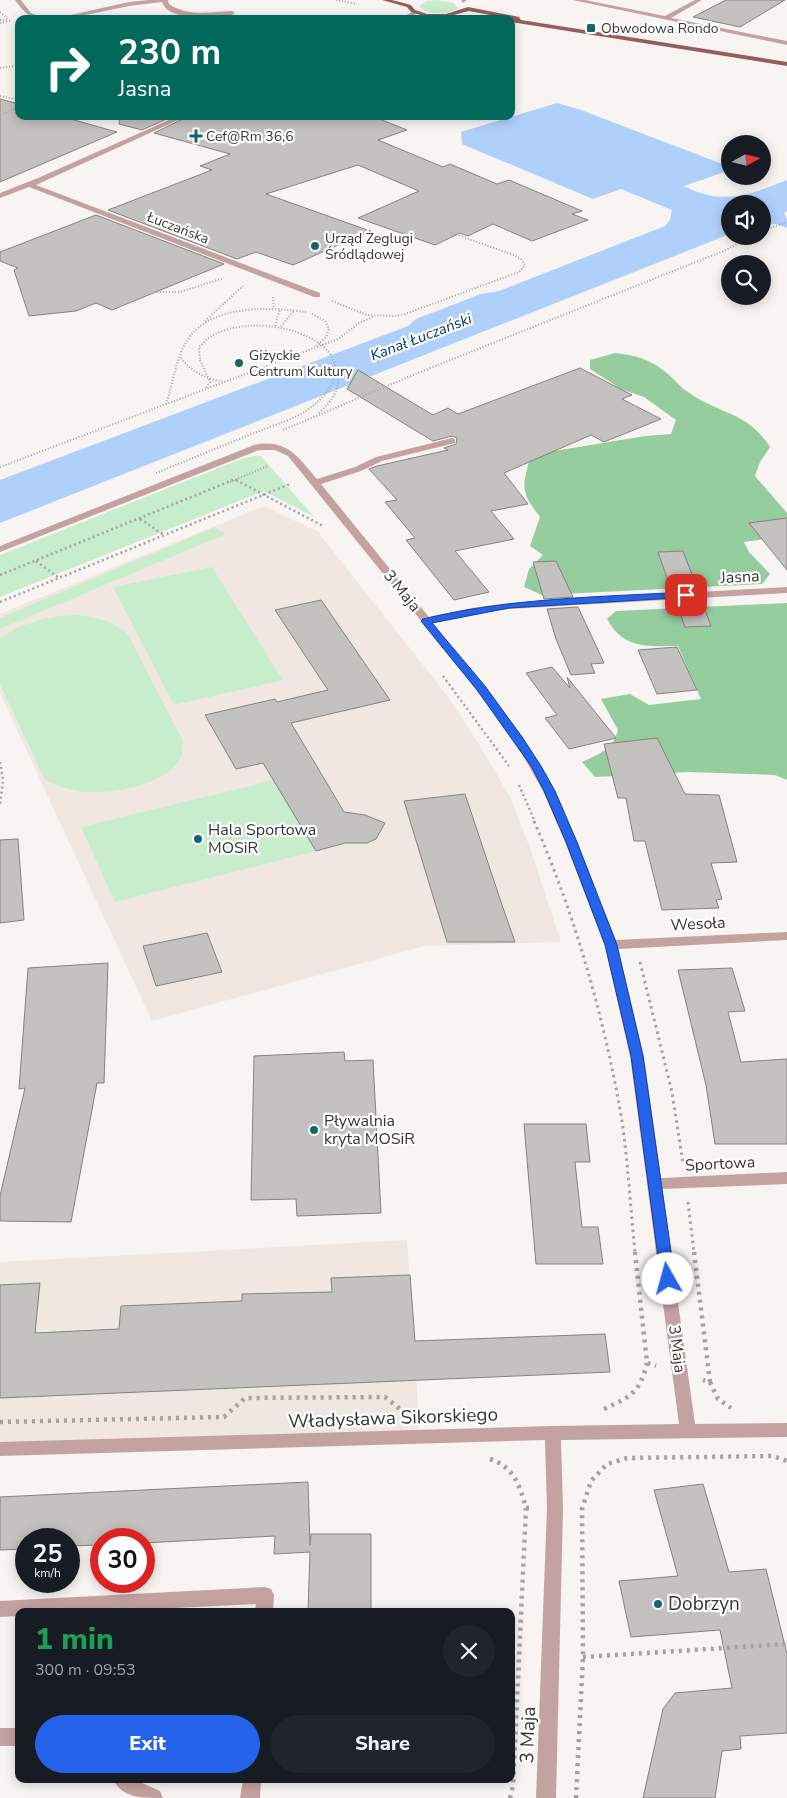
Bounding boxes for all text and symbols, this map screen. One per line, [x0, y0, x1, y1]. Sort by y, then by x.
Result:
place label: Obwodowa Rondo [601, 19, 719, 38]
marker: Obwodowa Rondo [585, 22, 597, 34]
text: 230 m [118, 29, 221, 76]
icon: right [35, 35, 100, 100]
text: Jasna [118, 74, 172, 104]
place label: Cef@Rm 36,6 [206, 127, 294, 146]
marker: Cef@Rm 36,6 [190, 130, 202, 142]
north arrow [721, 135, 771, 185]
map controls [721, 135, 771, 305]
button: sound [721, 195, 771, 245]
street label: Łuczańska [143, 207, 212, 248]
place label: Urząd Żeglugi Śródlądowej [325, 229, 413, 264]
marker: Urząd Żeglugi Śródlądowej [309, 240, 321, 252]
button: search [721, 255, 771, 305]
water label: Kanał Łuczański [367, 308, 475, 366]
place label: Giżyckie Centrum Kultury [249, 346, 353, 381]
marker: Giżyckie Centrum Kultury [233, 357, 245, 369]
street label: 3 Maja [378, 565, 426, 617]
street label: Jasna [719, 565, 760, 589]
pin [665, 574, 707, 616]
icon: arrive [672, 581, 700, 609]
place label: Hala Sportowa MOSiR [208, 819, 316, 859]
marker: Hala Sportowa MOSiR [192, 833, 204, 845]
street label: Wesoła [670, 912, 726, 936]
place label: Pływalnia kryta MOSiR [324, 1110, 415, 1150]
marker: Pływalnia kryta MOSiR [308, 1124, 320, 1136]
street label: Sportowa [684, 1151, 756, 1177]
position arrow [641, 1252, 693, 1304]
street label: 3 Maja [663, 1324, 691, 1374]
street label: Władysława Sikorskiego [287, 1401, 499, 1435]
speed limit sign: 30 [90, 1528, 155, 1593]
text: 25 [32, 1537, 63, 1571]
text: km/h [34, 1565, 61, 1581]
place label: Dobrzyn [668, 1591, 740, 1617]
marker: Dobrzyn [652, 1598, 664, 1610]
text: 1 min [35, 1619, 114, 1660]
button: close [443, 1625, 495, 1677]
text: 300 m · 09:53 [35, 1659, 136, 1681]
street label: 3 Maja [514, 1706, 542, 1764]
button: Exit [35, 1715, 260, 1773]
button: Share [270, 1715, 495, 1773]

